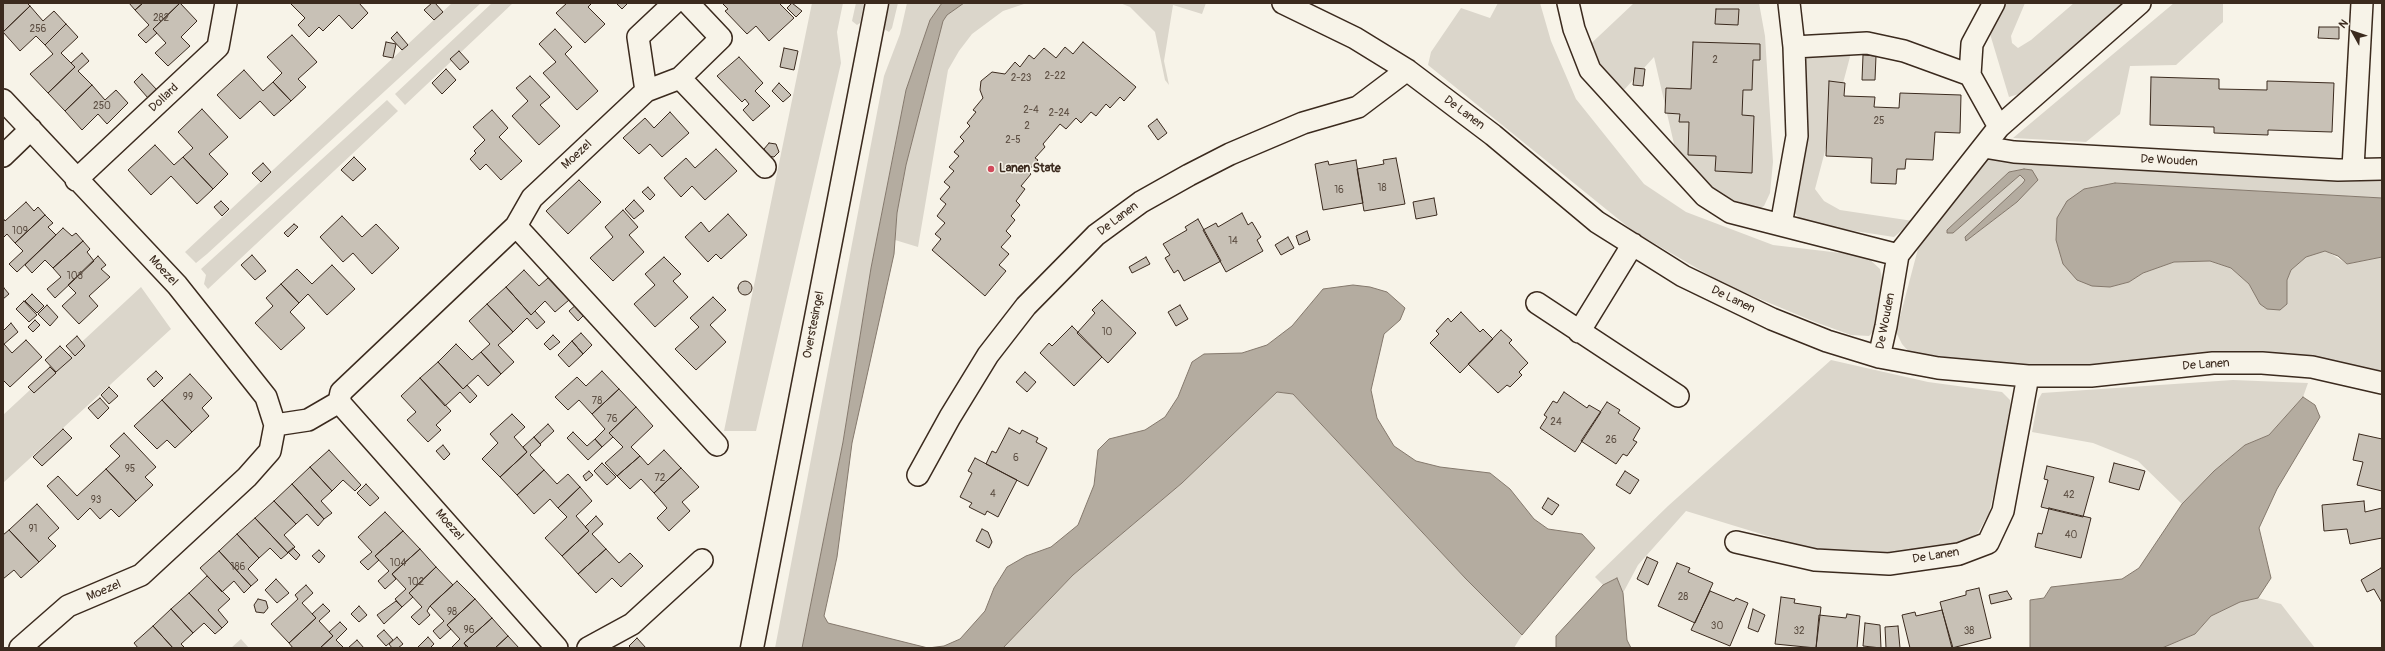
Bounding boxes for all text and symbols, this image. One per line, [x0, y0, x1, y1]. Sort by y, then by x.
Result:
house number: 282 [153, 12, 169, 24]
north arrow [2333, 12, 2373, 52]
text: N [2336, 17, 2351, 31]
house number: 256 [30, 23, 46, 35]
house number: 2 [1712, 54, 1718, 66]
house number: 2-22 [1044, 70, 1066, 82]
house number: 2-23 [1011, 72, 1031, 84]
street label: Dollard [146, 81, 182, 115]
street label: De Lanen [1441, 93, 1487, 133]
house number: 250 [93, 100, 111, 112]
house number: 2-4 [1023, 104, 1039, 116]
house number: 2-24 [1048, 107, 1070, 119]
house number: 25 [1873, 115, 1885, 127]
house number: 2 [1024, 120, 1030, 132]
house number: 2-5 [1005, 134, 1021, 146]
street label: Moezel [559, 137, 595, 173]
street label: De Wouden [2140, 152, 2198, 170]
place label: Lanen State [999, 162, 1061, 176]
marker: Lanen State [986, 164, 996, 174]
house number: 18 [1378, 182, 1386, 194]
house number: 16 [1334, 184, 1344, 196]
street label: De Lanen [1095, 199, 1141, 239]
house number: 109 [12, 225, 28, 237]
house number: 14 [1228, 235, 1238, 247]
street label: Moezel [145, 253, 181, 289]
house number: 103 [67, 270, 83, 282]
street label: De Lanen [1709, 283, 1757, 317]
street label: Overstesingel [800, 290, 828, 360]
street label: De Wouden [1873, 292, 1899, 350]
house number: 10 [1102, 326, 1112, 338]
street label: De Lanen [2182, 356, 2230, 374]
house number: 99 [183, 391, 193, 403]
house number: 78 [592, 395, 602, 407]
house number: 76 [606, 413, 618, 425]
house number: 24 [1550, 416, 1562, 428]
house number: 26 [1605, 434, 1617, 446]
house number: 6 [1013, 452, 1019, 464]
house number: 95 [125, 463, 135, 475]
house number: 72 [655, 472, 665, 484]
house number: 4 [990, 488, 996, 500]
house number: 42 [2063, 489, 2075, 501]
house number: 93 [91, 494, 101, 506]
street label: Moezel [432, 507, 466, 543]
house number: 91 [28, 523, 38, 535]
house number: 40 [2065, 529, 2077, 541]
street label: De Lanen [1912, 545, 1960, 567]
house number: 104 [390, 557, 406, 569]
house number: 186 [231, 561, 245, 573]
house number: 102 [408, 576, 424, 588]
street label: Moezel [85, 577, 123, 605]
house number: 28 [1678, 591, 1688, 603]
house number: 98 [447, 606, 457, 618]
house number: 30 [1711, 620, 1723, 632]
house number: 96 [464, 624, 474, 636]
house number: 32 [1793, 625, 1805, 637]
house number: 38 [1964, 625, 1974, 637]

